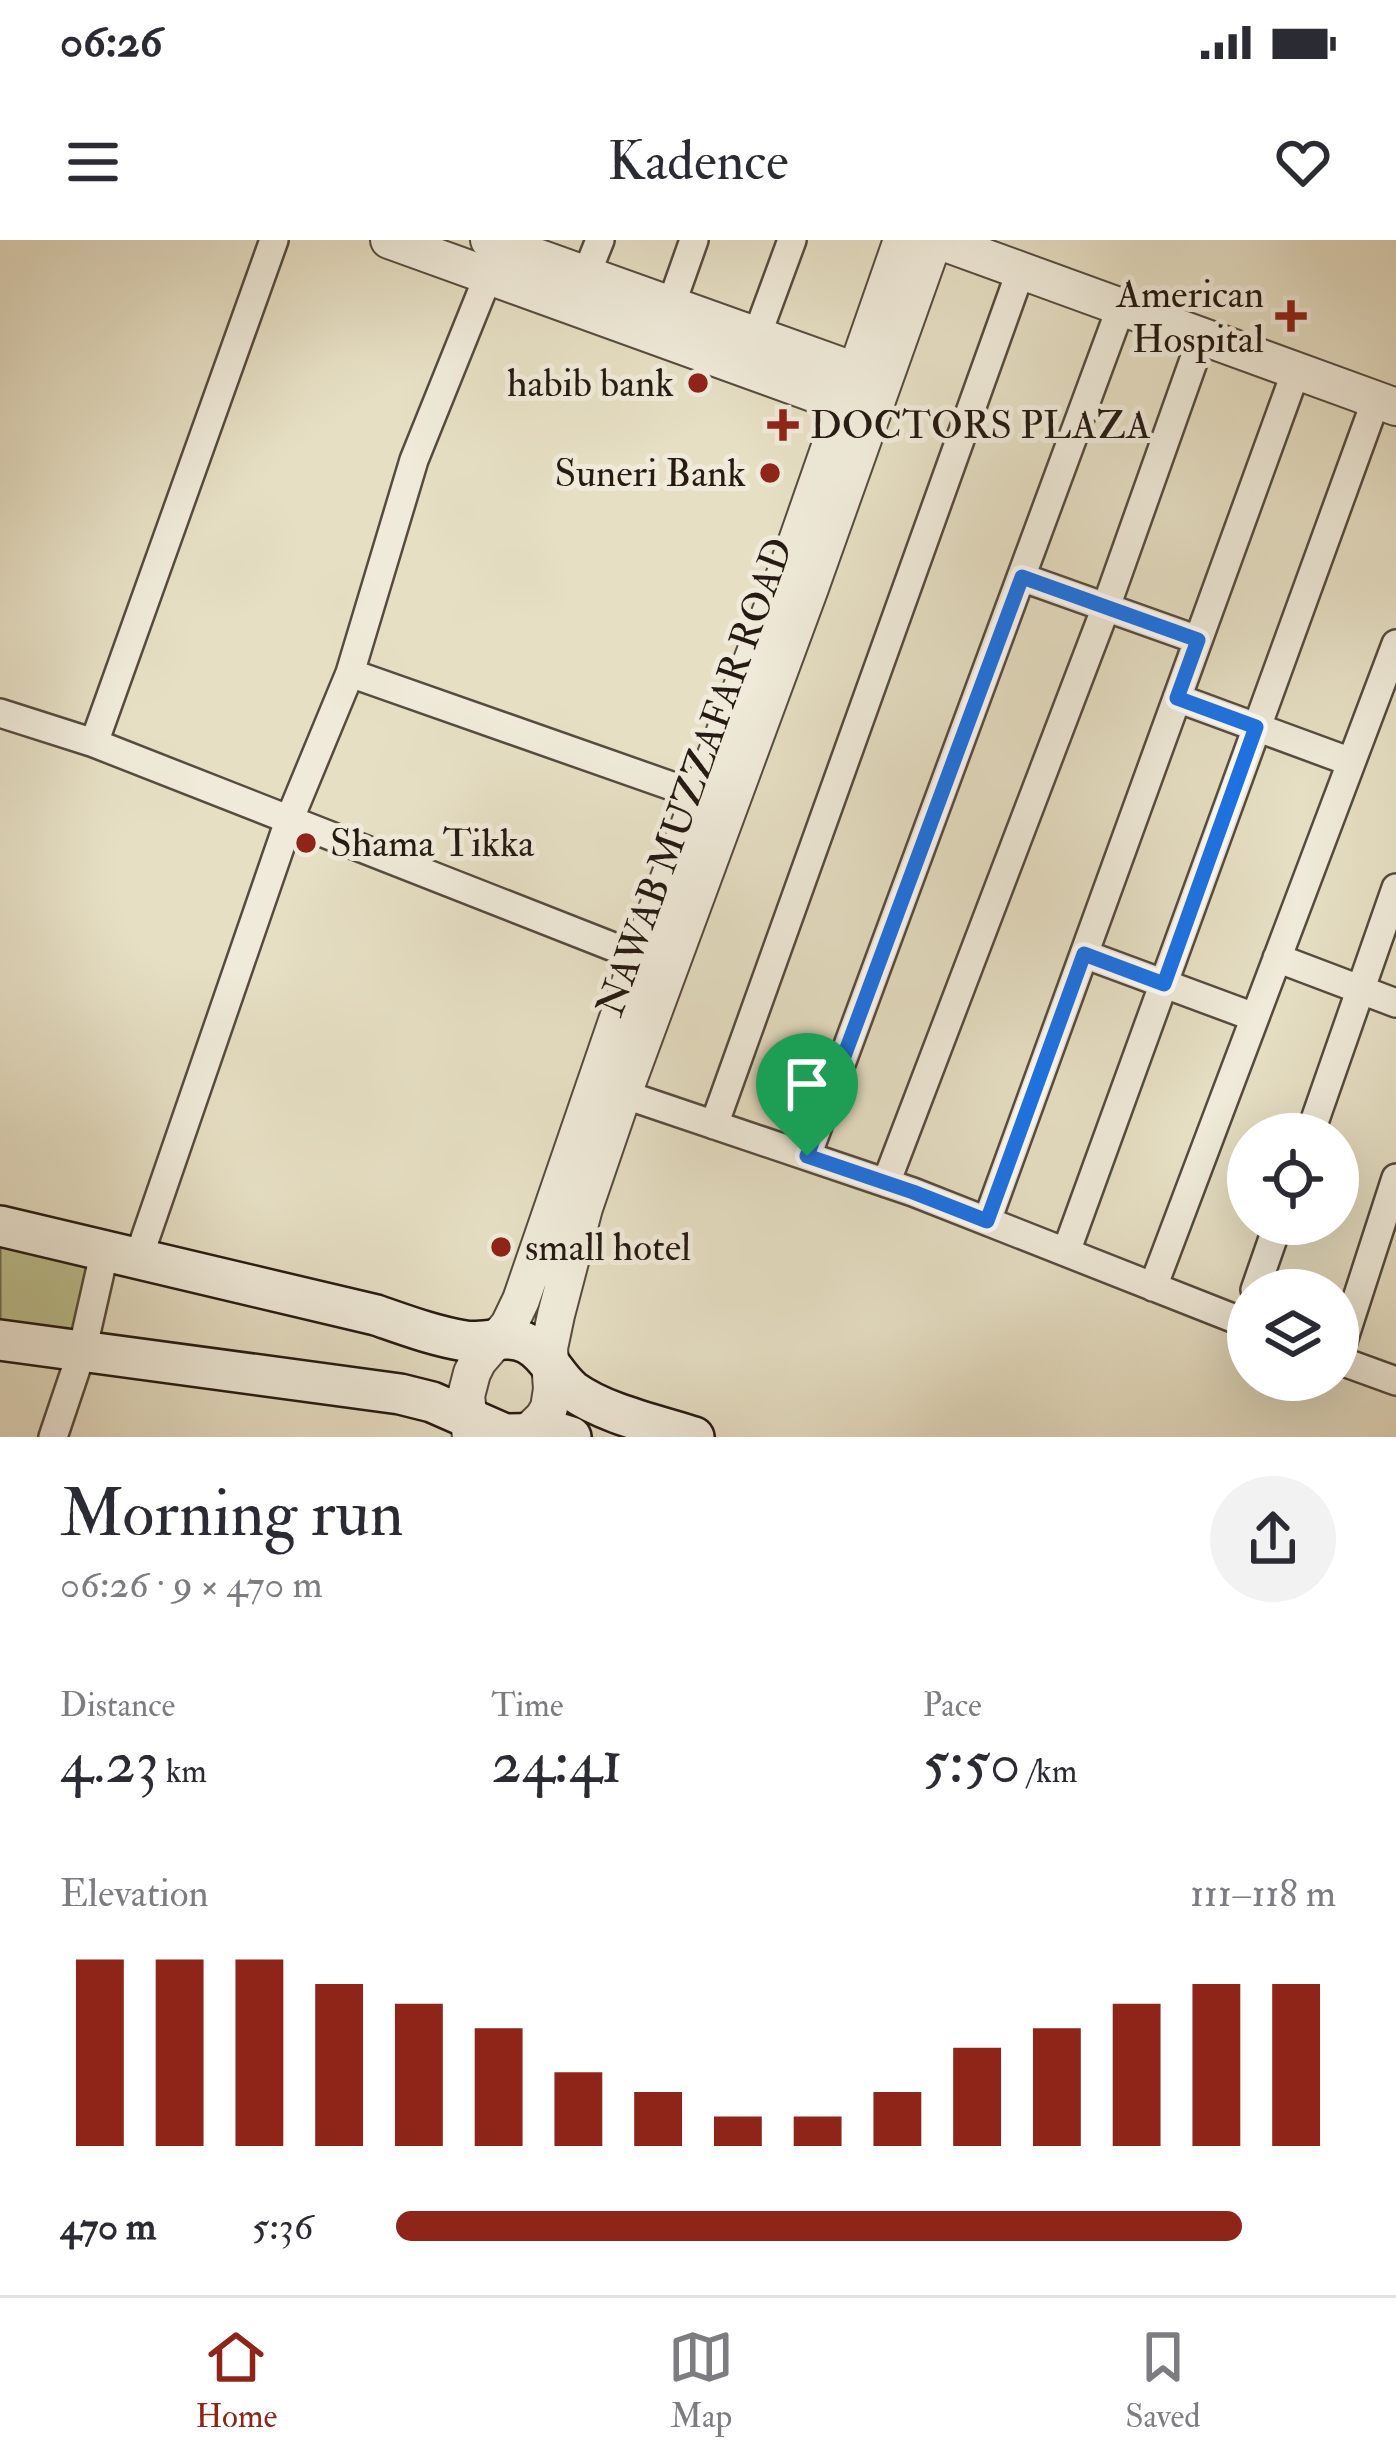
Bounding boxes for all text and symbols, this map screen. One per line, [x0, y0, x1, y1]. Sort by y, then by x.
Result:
text: 06:26 [60, 14, 162, 70]
text: Kadence [607, 128, 789, 196]
icon: menu [60, 129, 126, 195]
icon: heart [1270, 129, 1336, 195]
place label: American Hospital [1115, 270, 1264, 364]
marker: American Hospital [1275, 300, 1307, 332]
place label: habib bank [507, 359, 674, 408]
marker: habib bank [685, 370, 711, 396]
place label: DOCTORS PLAZA [810, 401, 1151, 450]
marker: DOCTORS PLAZA [767, 409, 799, 441]
place label: Suneri Bank [554, 449, 746, 498]
marker: Suneri Bank [757, 460, 783, 486]
street label: NAWAB MUZZAFAR ROAD [586, 531, 804, 1023]
place label: Shama Tikka [330, 819, 535, 868]
marker: Shama Tikka [293, 830, 319, 856]
pin [756, 1033, 858, 1156]
icon: arrive [774, 1051, 840, 1117]
map controls [1227, 1113, 1359, 1401]
button: locate [1227, 1113, 1359, 1245]
place label: small hotel [525, 1223, 691, 1272]
marker: small hotel [488, 1234, 514, 1260]
button: layers [1227, 1269, 1359, 1401]
text: Morning run [60, 1473, 404, 1556]
button: share [1210, 1476, 1336, 1602]
text: 06:26 · 9 × 470 m [60, 1560, 323, 1609]
text: Distance [60, 1685, 175, 1726]
text: Time [491, 1685, 563, 1726]
text: Pace [923, 1685, 982, 1726]
text: 4.23 [60, 1726, 159, 1801]
text: 24:41 [491, 1726, 623, 1801]
text: 5:50 [923, 1726, 1020, 1801]
text: km [159, 1751, 207, 1792]
text: /km [1020, 1751, 1077, 1792]
text: Elevation [60, 1869, 209, 1918]
text: 111–118 m [1190, 1869, 1336, 1918]
text: 470 m [60, 2202, 156, 2251]
text: 5:36 [252, 2202, 313, 2251]
tab: Home [195, 2324, 277, 2437]
tab: Map [668, 2324, 734, 2437]
tab: Saved [1125, 2324, 1201, 2437]

